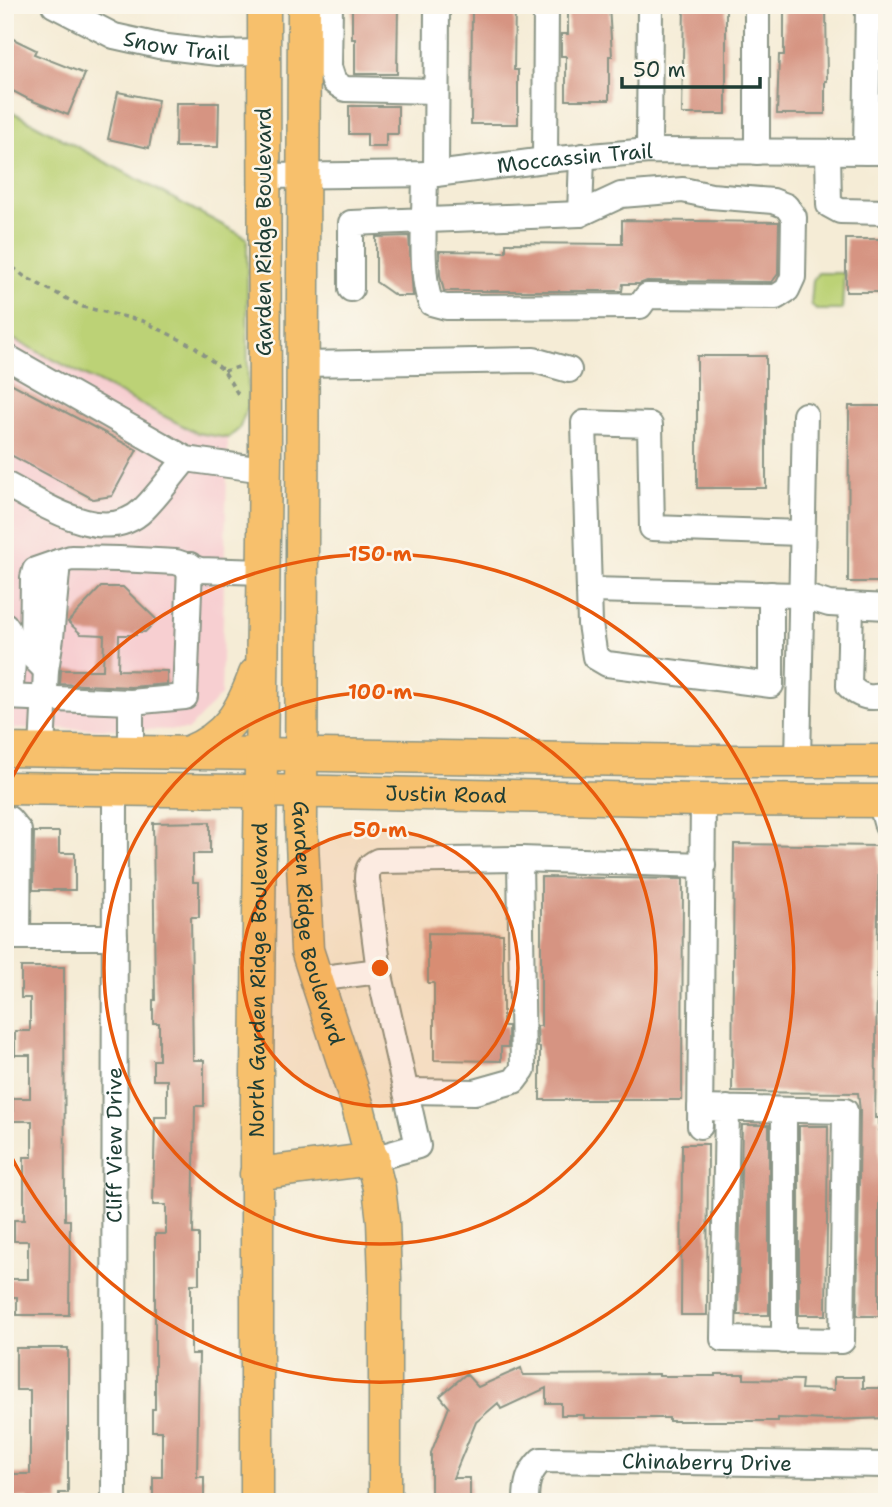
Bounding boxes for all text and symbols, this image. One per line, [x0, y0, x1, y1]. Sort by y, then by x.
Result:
street label: Snow Trail [121, 25, 230, 67]
scale bar [622, 46, 761, 90]
text: 50 m [633, 56, 686, 84]
street label: Garden Ridge Boulevard [250, 108, 278, 356]
street label: Moccassin Trail [495, 137, 654, 180]
text: 150 m [348, 540, 412, 568]
text: 100 m [348, 678, 412, 706]
street label: Justin Road [385, 779, 507, 810]
street label: Garden Ridge Boulevard [287, 801, 351, 1049]
text: 50 m [353, 816, 407, 844]
street label: North Garden Ridge Boulevard [243, 822, 274, 1138]
centre of rings [368, 956, 392, 980]
street label: Cliff View Drive [100, 1067, 129, 1223]
street label: Chinaberry Drive [622, 1447, 792, 1478]

